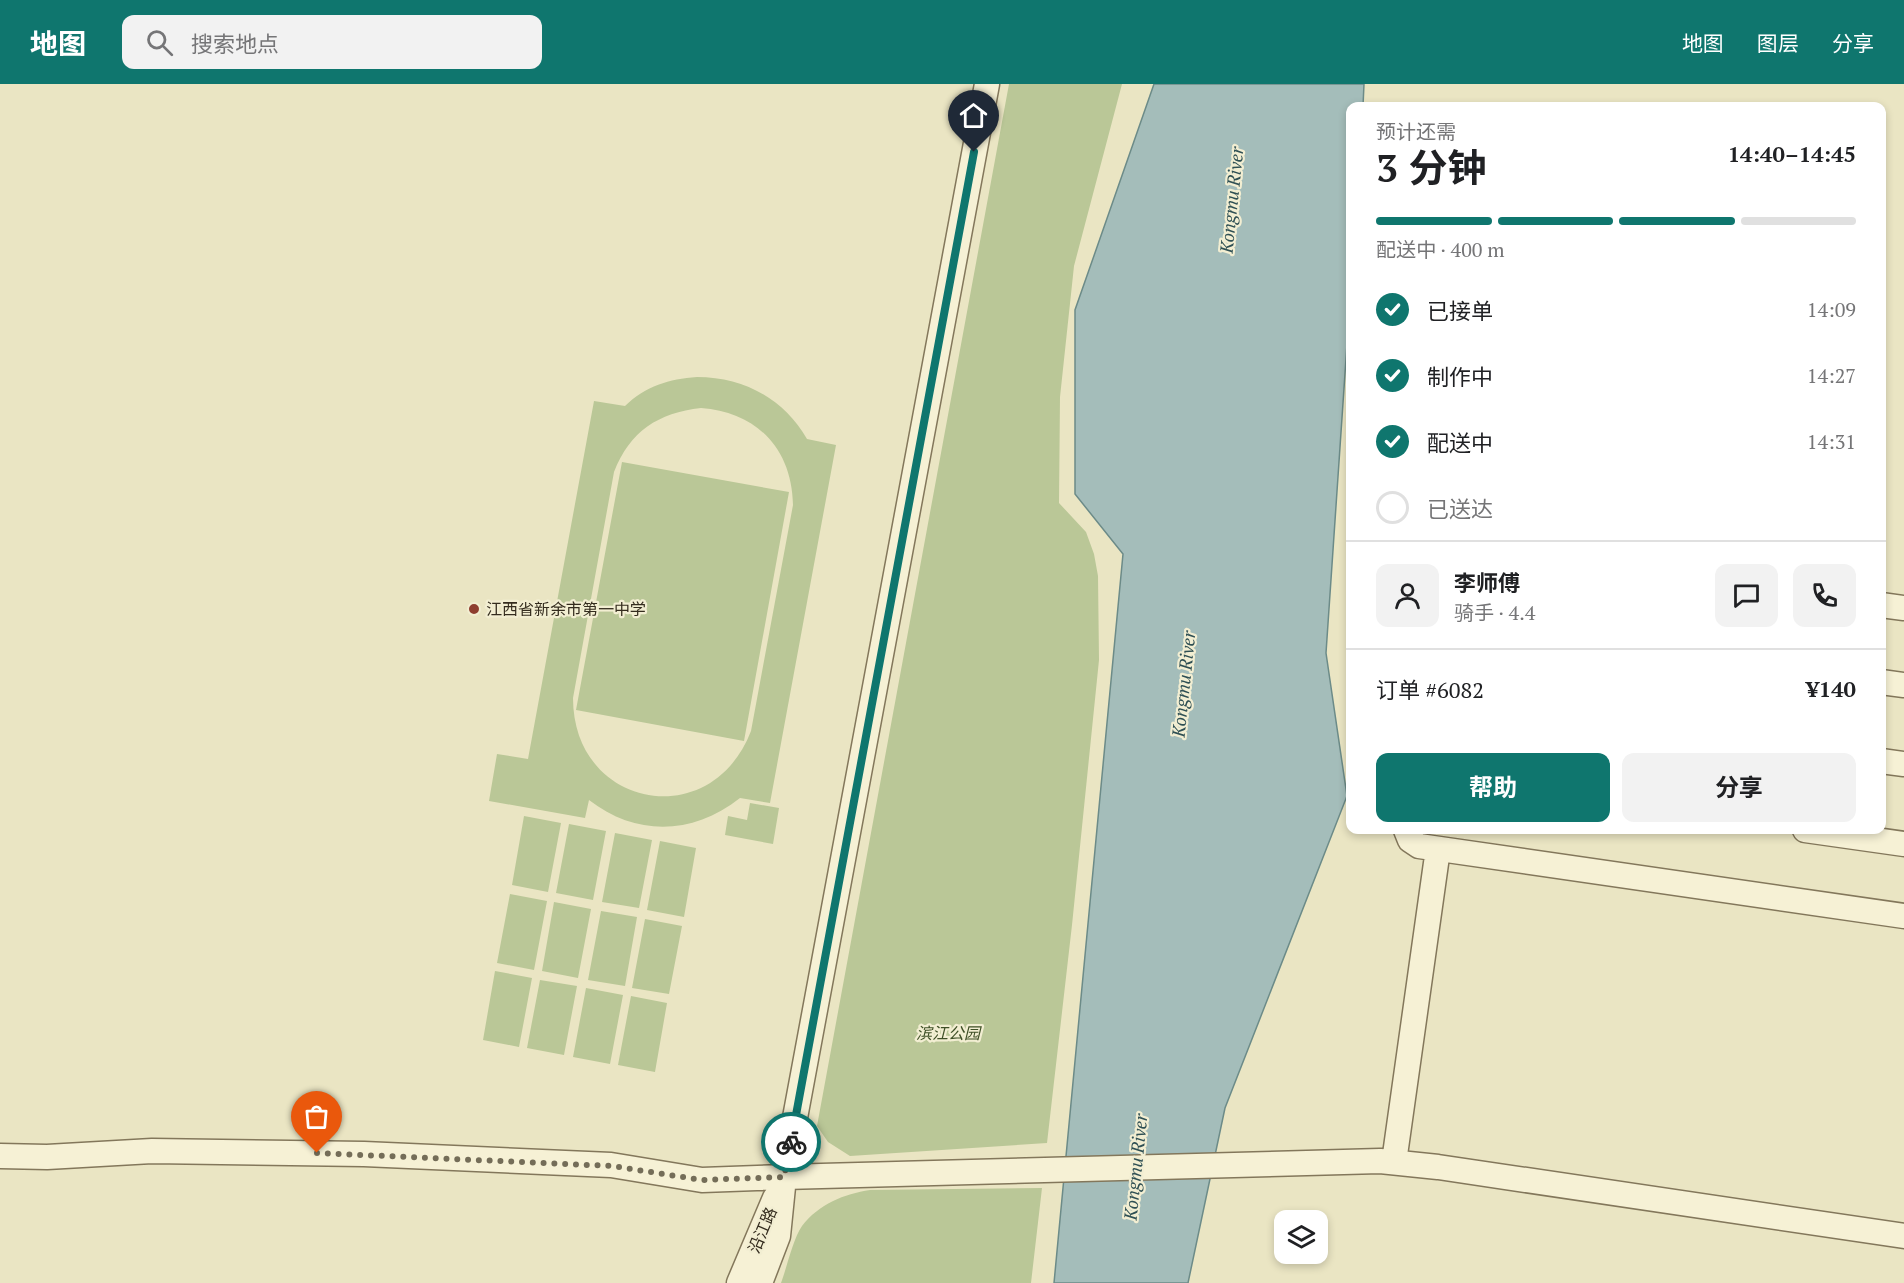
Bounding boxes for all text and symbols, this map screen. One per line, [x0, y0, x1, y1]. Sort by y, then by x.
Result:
search box [122, 15, 542, 69]
text: 地图 [30, 25, 86, 62]
icon: search [143, 26, 176, 59]
text: 搜索地点 [191, 29, 279, 58]
text: 地图 [1682, 29, 1724, 57]
text: 图层 [1757, 29, 1799, 57]
text: 分享 [1832, 29, 1874, 57]
pin [948, 90, 999, 152]
icon: home [957, 99, 990, 132]
text: 预计还需 [1376, 118, 1456, 145]
text: 14:40–14:45 [1728, 139, 1856, 168]
text: 3 分钟 [1376, 141, 1487, 193]
water label: Kongmu River [1213, 145, 1249, 255]
text: 配送中 · 400 m [1376, 236, 1505, 263]
icon: check [1376, 293, 1409, 326]
text: 已接单 [1427, 296, 1493, 325]
text: 14:09 [1807, 296, 1856, 323]
icon: check [1376, 359, 1409, 392]
text: 制作中 [1427, 362, 1493, 391]
text: 14:27 [1807, 362, 1856, 389]
icon: check [1376, 425, 1409, 458]
text: 配送中 [1427, 428, 1493, 457]
text: 14:31 [1807, 428, 1856, 455]
text: 已送达 [1427, 494, 1493, 523]
button: person [1376, 564, 1439, 627]
button: chat [1715, 564, 1778, 627]
button: phone [1793, 564, 1856, 627]
text: 李师傅 [1454, 568, 1520, 597]
place label: 江西省新余市第一中学 [486, 598, 646, 620]
text: 骑手 · 4.4 [1454, 599, 1535, 626]
marker: 江西省新余市第一中学 [467, 602, 481, 616]
water label: Kongmu River [1165, 629, 1201, 739]
text: ¥140 [1806, 674, 1856, 703]
text: 订单 #6082 [1376, 675, 1484, 704]
button: 帮助 [1376, 753, 1610, 822]
button: 分享 [1622, 753, 1856, 822]
park label: 滨江公园 [916, 1022, 982, 1044]
pin [291, 1091, 342, 1153]
icon: bag [300, 1100, 333, 1133]
courier [761, 1112, 821, 1172]
water label: Kongmu River [1117, 1112, 1153, 1222]
icon: bike [775, 1126, 808, 1159]
street label: 沿江路 [742, 1204, 782, 1256]
map controls [1274, 1210, 1328, 1264]
button: layers [1274, 1210, 1328, 1264]

